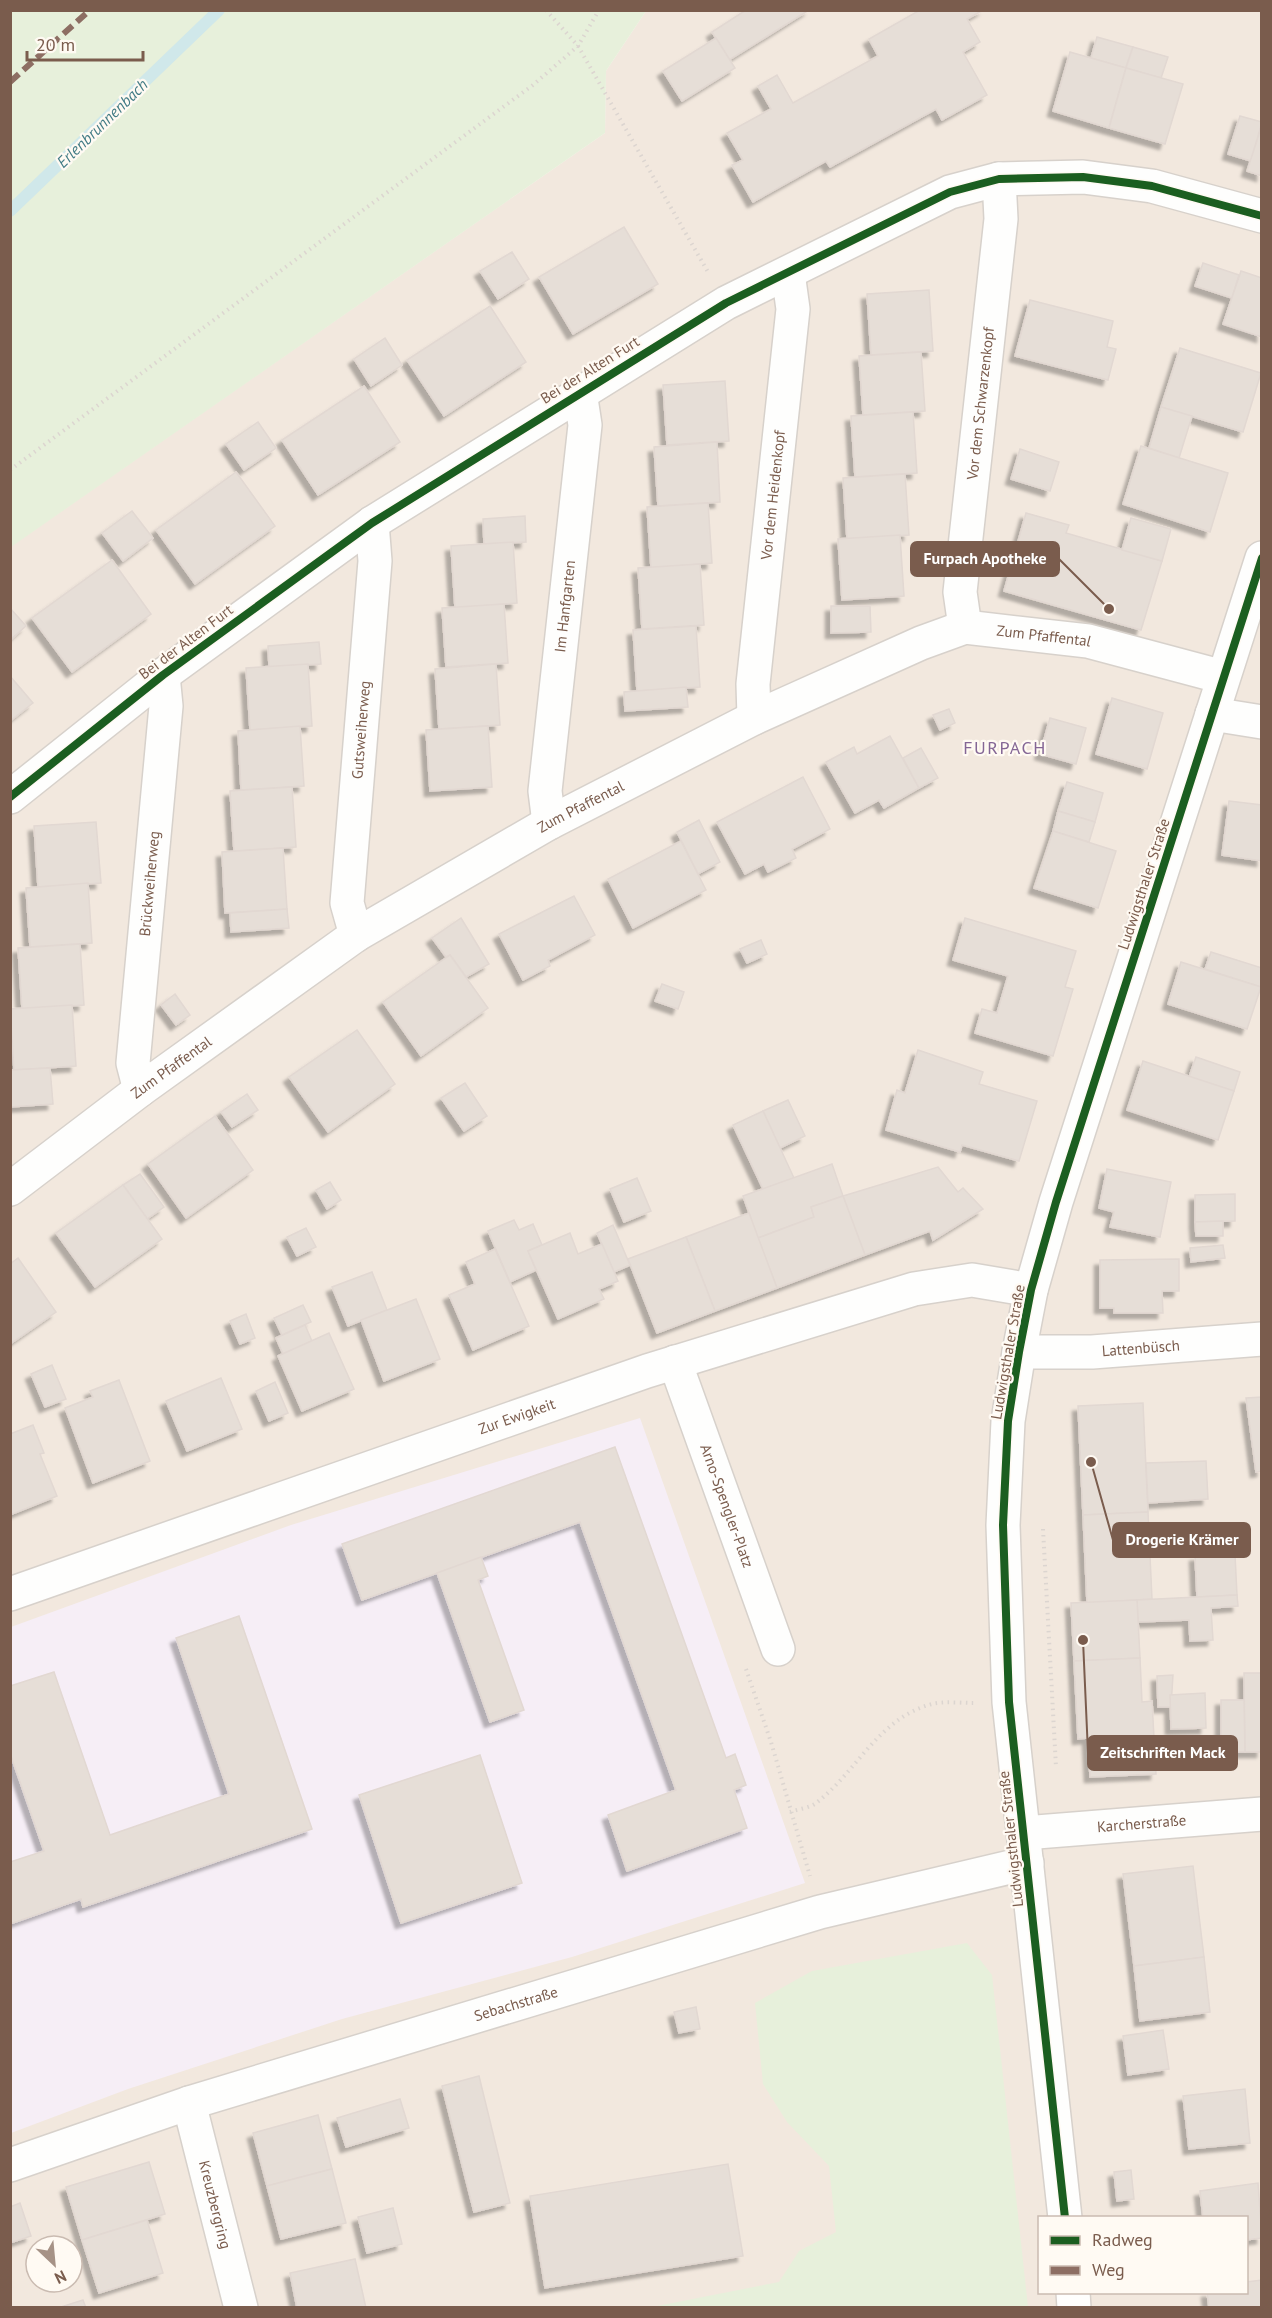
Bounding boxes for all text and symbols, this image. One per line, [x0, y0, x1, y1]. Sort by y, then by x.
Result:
scale bar [27, 24, 142, 62]
text: 20 m [36, 33, 75, 56]
water label: Erlenbrunnenbach [52, 74, 152, 172]
street label: Vor dem Schwarzenkopf [962, 325, 998, 482]
street label: Bei der Alten Furt [537, 332, 643, 408]
street label: Vor dem Heidenkopf [756, 428, 789, 562]
callout: Furpach Apotheke [911, 542, 1059, 576]
text: Furpach Apotheke [923, 548, 1047, 568]
street label: Im Hanfgarten [550, 559, 579, 653]
street label: Bei der Alten Furt [135, 600, 237, 683]
street label: Zum Pfaffental [996, 621, 1094, 651]
street label: Gutsweiherweg [347, 680, 374, 780]
district label: FURPACH [963, 736, 1047, 759]
street label: Zum Pfaffental [534, 776, 628, 837]
street label: Ludwigsthaler Straße [1113, 816, 1174, 952]
street label: Brückweiherweg [135, 830, 163, 937]
street label: Zum Pfaffental [127, 1031, 216, 1103]
street label: Ludwigsthaler Straße [986, 1283, 1029, 1421]
street label: Lattenbüsch [1101, 1335, 1181, 1360]
street label: Zur Ewigkeit [476, 1394, 558, 1438]
street label: Arno-Spengler-Platz [696, 1441, 758, 1570]
callout: Drogerie Krämer [1113, 1523, 1250, 1557]
text: Drogerie Krämer [1125, 1529, 1239, 1549]
callout: Zeitschriften Mack [1088, 1736, 1237, 1770]
text: Zeitschriften Mack [1100, 1742, 1226, 1762]
street label: Ludwigsthaler Straße [994, 1770, 1027, 1908]
street label: Karcherstraße [1096, 1810, 1187, 1836]
street label: Sebachstraße [472, 1982, 560, 2025]
street label: Kreuzbergring [195, 2158, 236, 2251]
legend [1038, 2216, 1248, 2294]
text: Radweg [1092, 2228, 1153, 2251]
north arrow [24, 2234, 84, 2294]
text: Weg [1092, 2258, 1125, 2281]
text: N [51, 2266, 70, 2289]

